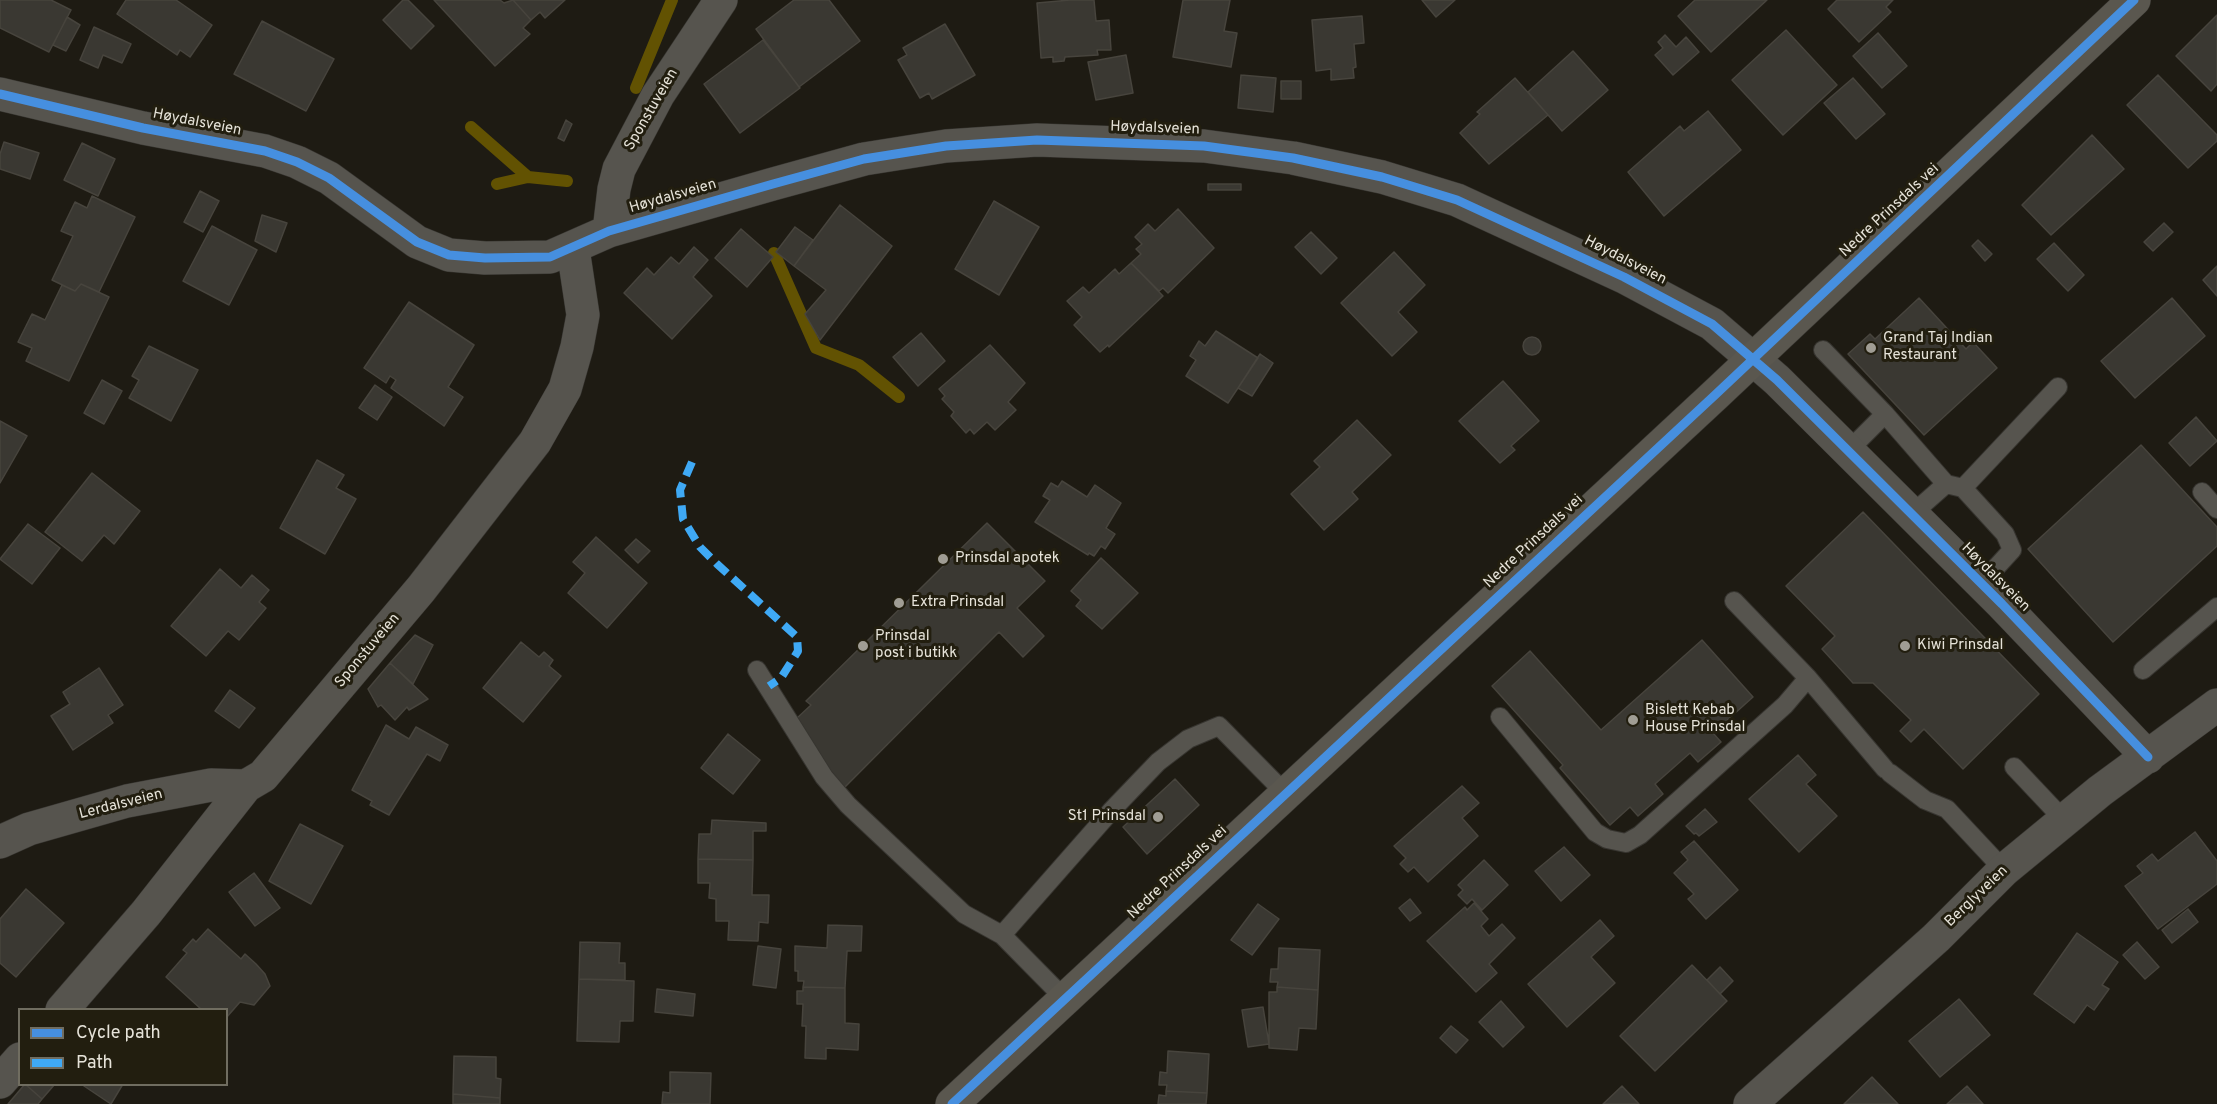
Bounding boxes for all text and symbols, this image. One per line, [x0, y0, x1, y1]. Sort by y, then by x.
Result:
street label: Sponstuveien [621, 66, 683, 154]
street label: Høydalsveien [151, 106, 243, 140]
street label: Høydalsveien [1110, 118, 1200, 140]
street label: Nedre Prinsdals vei [1837, 160, 1943, 262]
street label: Høydalsveien [627, 176, 719, 218]
street label: Høydalsveien [1581, 233, 1669, 289]
place label: Grand Taj Indian Restaurant [1883, 330, 1993, 365]
marker: Grand Taj Indian Restaurant [1864, 341, 1878, 355]
street label: Nedre Prinsdals vei [1481, 491, 1587, 593]
street label: Høydalsveien [1957, 540, 2033, 616]
place label: Prinsdal apotek [955, 550, 1060, 568]
marker: Prinsdal apotek [936, 552, 950, 566]
place label: Extra Prinsdal [911, 594, 1004, 612]
marker: Extra Prinsdal [892, 596, 906, 610]
street label: Sponstuveien [332, 610, 404, 692]
place label: Prinsdal post i butikk [875, 628, 957, 663]
place label: Kiwi Prinsdal [1917, 637, 2003, 655]
marker: Prinsdal post i butikk [856, 639, 870, 653]
marker: Kiwi Prinsdal [1898, 639, 1912, 653]
place label: Bislett Kebab House Prinsdal [1645, 702, 1745, 737]
marker: Bislett Kebab House Prinsdal [1626, 713, 1640, 727]
street label: Lerdalsveien [77, 786, 165, 824]
place label: St1 Prinsdal [1068, 808, 1146, 826]
marker: St1 Prinsdal [1151, 810, 1165, 824]
street label: Nedre Prinsdals vei [1125, 822, 1231, 924]
street label: Berglyveien [1942, 863, 2012, 931]
legend [18, 1008, 228, 1086]
text: Cycle path [76, 1022, 161, 1045]
text: Path [76, 1052, 113, 1075]

